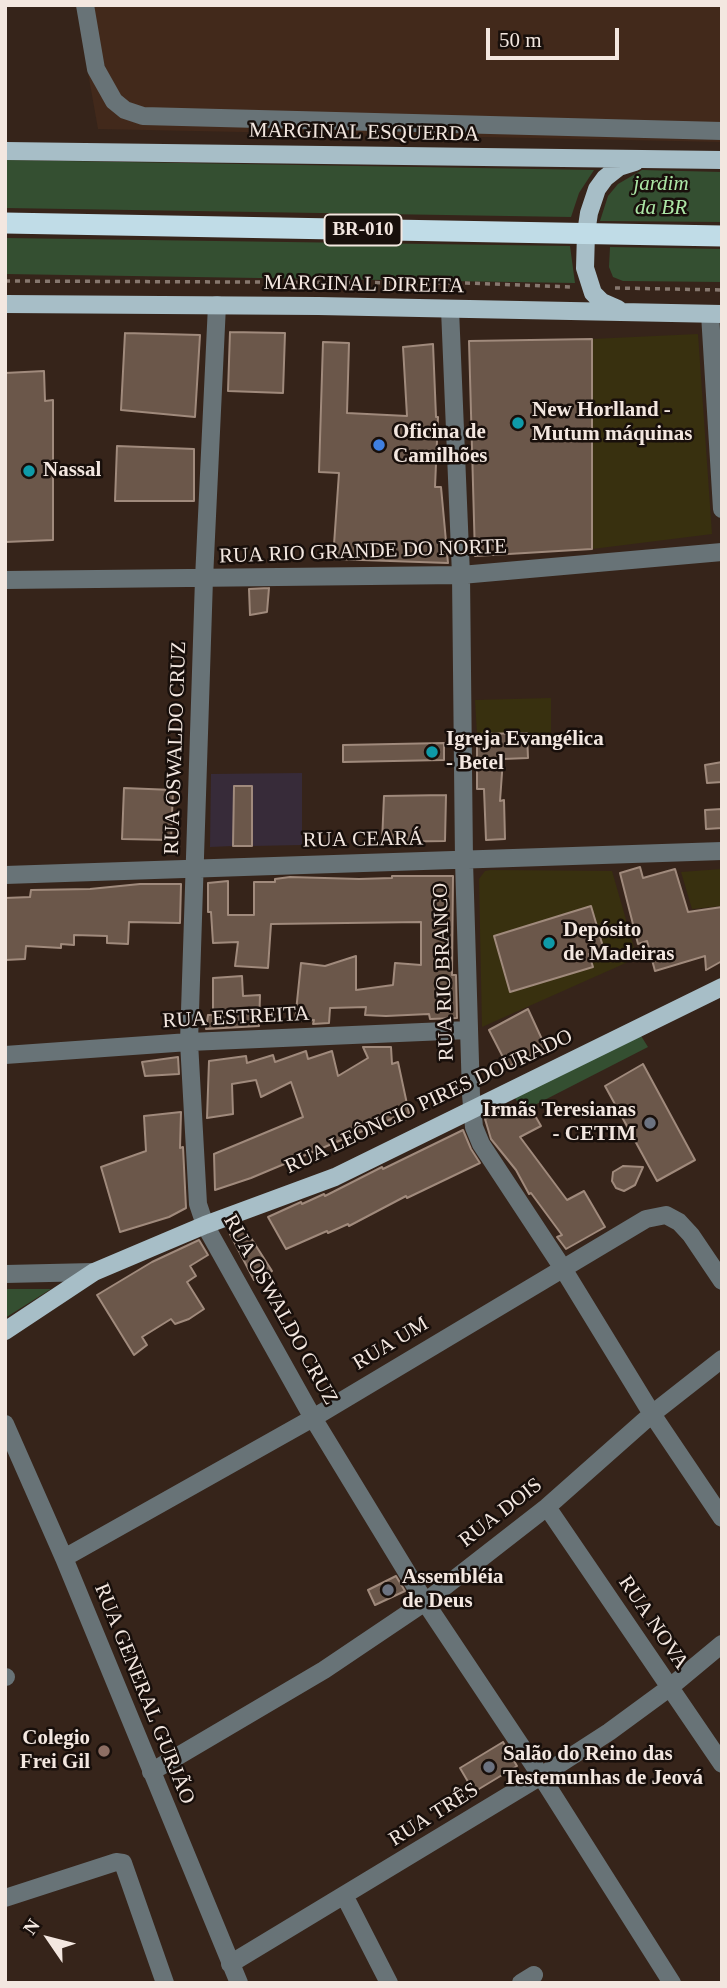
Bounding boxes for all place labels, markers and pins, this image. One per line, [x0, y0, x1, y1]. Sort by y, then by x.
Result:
place label: New Horlland - Mutum máquinas [532, 398, 692, 448]
marker: New Horlland - Mutum máquinas [510, 415, 526, 431]
place label: Oficina de Camilhões [393, 420, 488, 470]
marker: Oficina de Camilhões [371, 437, 387, 453]
place label: Nassal [43, 458, 101, 484]
marker: Nassal [21, 463, 37, 479]
place label: Igreja Evangélica - Betel [446, 727, 604, 777]
marker: Igreja Evangélica - Betel [424, 744, 440, 760]
place label: Depósito de Madeiras [563, 918, 674, 968]
marker: Depósito de Madeiras [541, 935, 557, 951]
place label: Irmãs Teresianas - CETIM [483, 1098, 636, 1148]
marker: Irmãs Teresianas - CETIM [642, 1115, 658, 1131]
place label: Assembléia de Deus [402, 1565, 503, 1615]
marker: Assembléia de Deus [380, 1582, 396, 1598]
place label: Colegio Frei Gil [20, 1726, 90, 1776]
place label: Salão do Reino das Testemunhas de Jeová [503, 1742, 703, 1792]
marker: Colegio Frei Gil [96, 1743, 112, 1759]
marker: Salão do Reino das Testemunhas de Jeová [481, 1759, 497, 1775]

